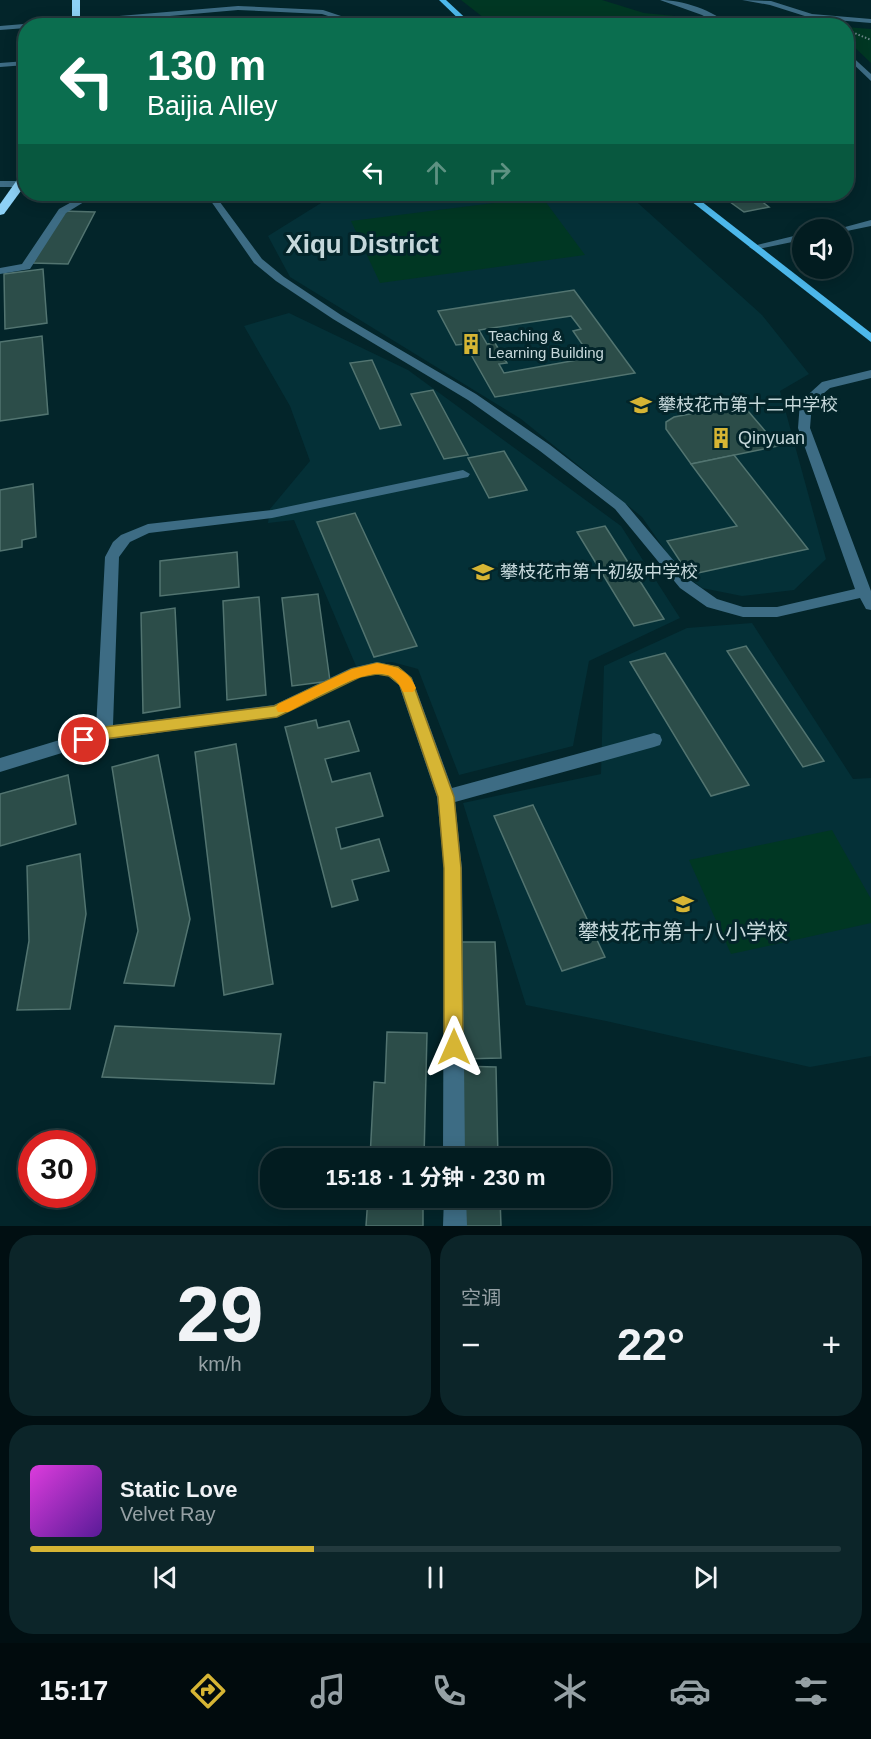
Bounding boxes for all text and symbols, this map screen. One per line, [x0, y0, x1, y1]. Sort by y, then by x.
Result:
icon: left [48, 42, 126, 120]
text: 130 m [147, 42, 266, 89]
text: Baijia Alley [147, 91, 278, 121]
icon: left [357, 156, 390, 189]
icon: ahead [420, 156, 453, 189]
icon: right [483, 156, 516, 189]
map controls [792, 219, 852, 279]
button: sound [792, 219, 852, 279]
district label: Xiqu District [285, 229, 439, 259]
place label: Teaching & Learning Building [488, 327, 604, 361]
building icon: Teaching & Learning Building [459, 332, 483, 356]
school or university icon: 攀枝花市第十二中学校 [629, 393, 653, 417]
place label: 攀枝花市第十二中学校 [658, 395, 838, 415]
building icon: Qinyuan [709, 426, 733, 450]
place label: Qinyuan [738, 428, 805, 448]
school or university icon: 攀枝花市第十初级中学校 [471, 560, 495, 584]
place label: 攀枝花市第十初级中学校 [500, 562, 698, 582]
pin [58, 714, 109, 765]
icon: arrive [67, 723, 100, 756]
school or university icon: 攀枝花市第十八小学校 [671, 892, 695, 916]
place label: 攀枝花市第十八小学校 [578, 920, 788, 943]
position arrow [422, 1015, 486, 1079]
speed limit sign: 30 [18, 1130, 96, 1208]
text: 15:18 · 1 分钟 · 230 m [325, 1165, 546, 1190]
text: 29 [177, 1270, 263, 1358]
text: 空调 [461, 1287, 501, 1309]
text: 22° [617, 1319, 685, 1370]
text: − [461, 1326, 480, 1363]
text: + [822, 1326, 841, 1363]
text: km/h [198, 1353, 242, 1375]
text: Static Love [120, 1477, 237, 1502]
text: Velvet Ray [120, 1503, 216, 1525]
icon: previous [149, 1561, 182, 1594]
icon: pause [419, 1561, 452, 1594]
icon: next [689, 1561, 722, 1594]
icon: directions [187, 1670, 229, 1712]
icon: music [307, 1670, 349, 1712]
icon: phone [428, 1670, 470, 1712]
icon: climate [549, 1670, 591, 1712]
icon: car [669, 1670, 711, 1712]
icon: filters [790, 1670, 832, 1712]
text: 15:17 [39, 1676, 108, 1706]

